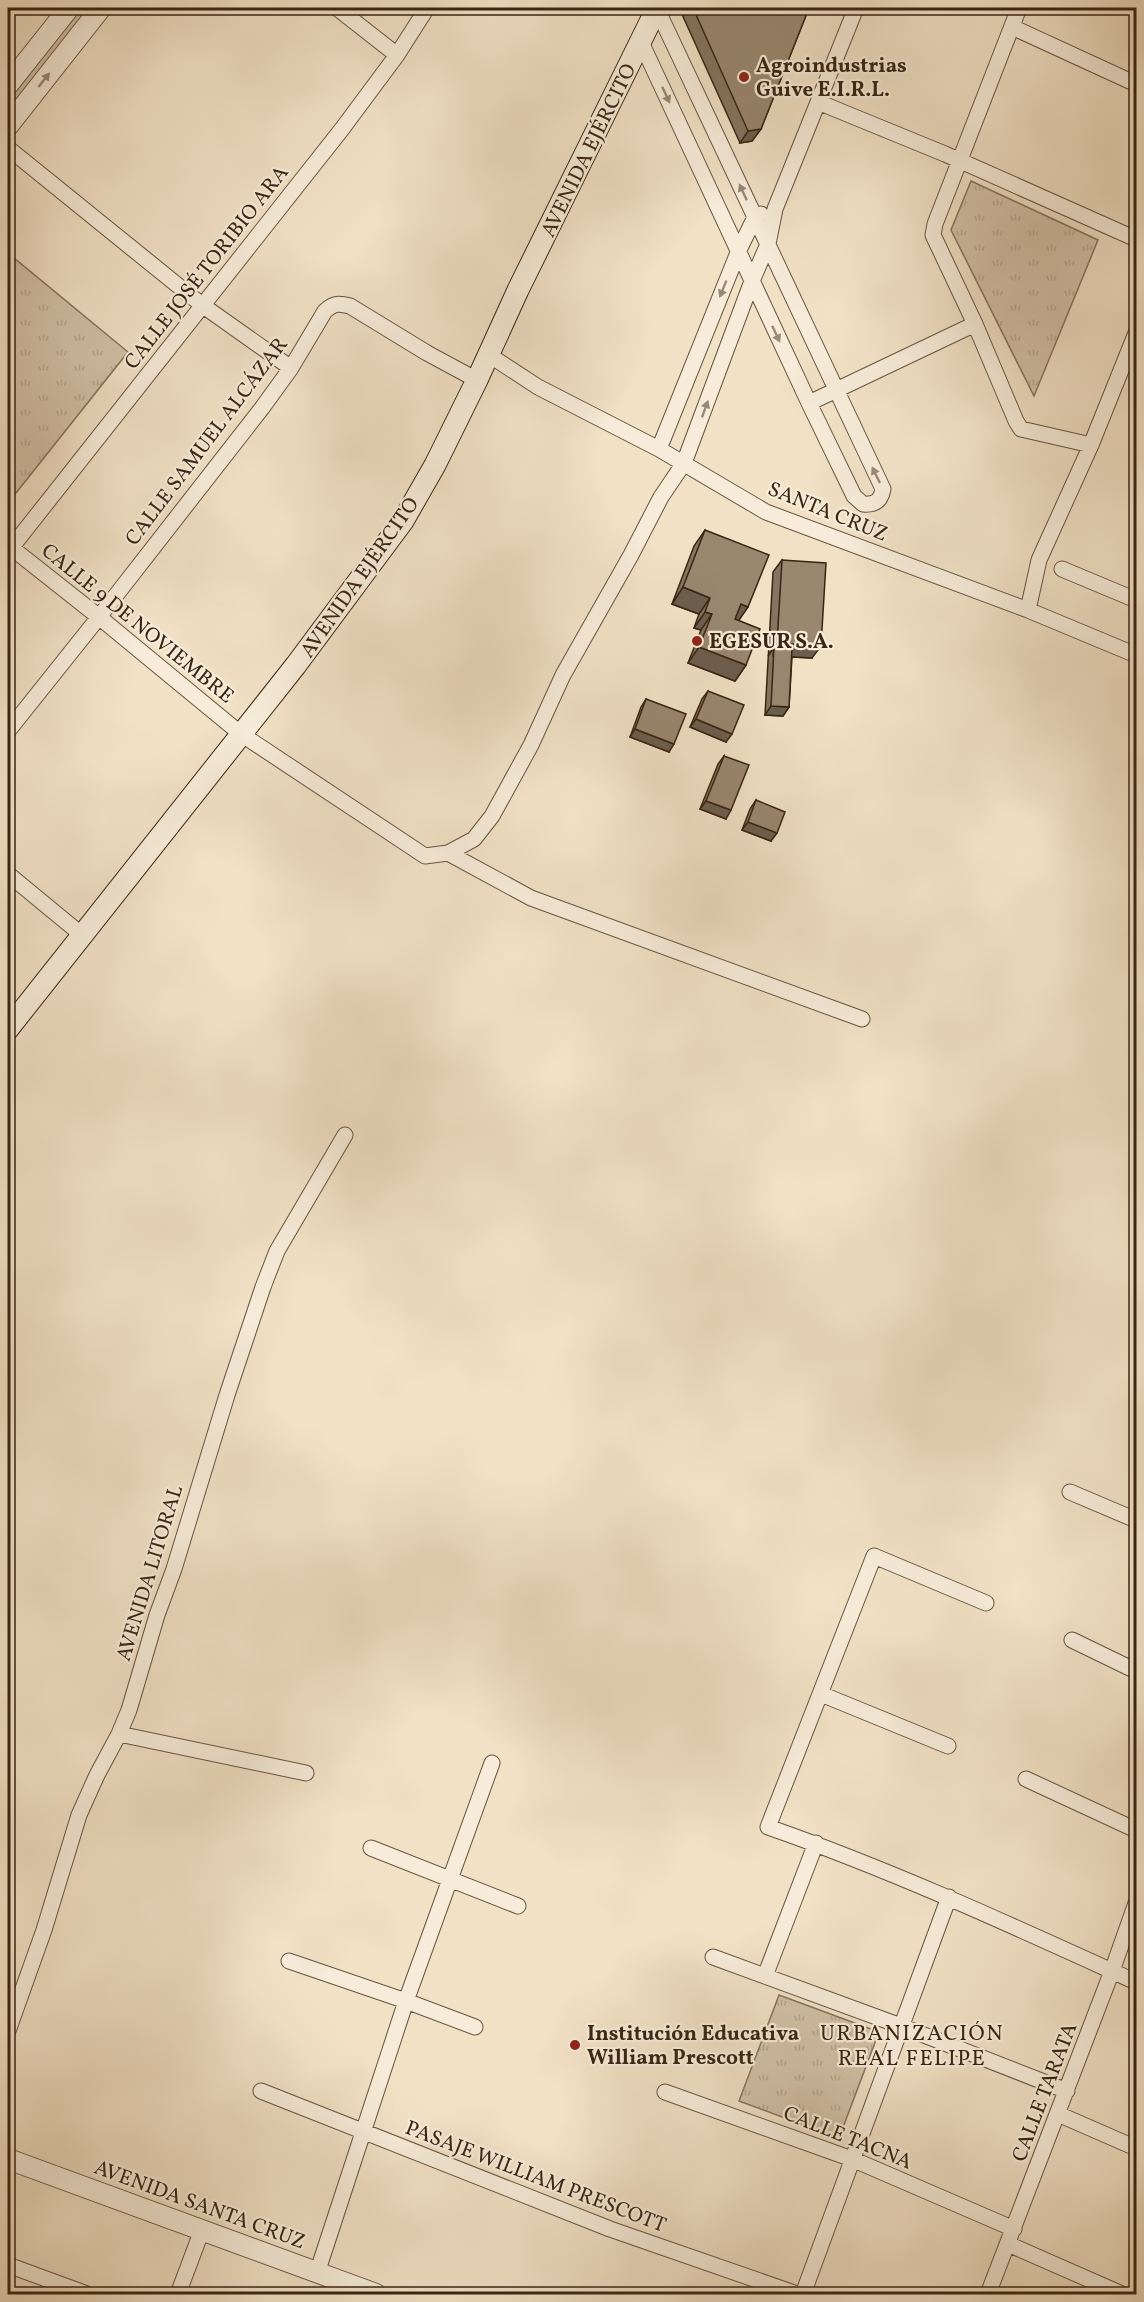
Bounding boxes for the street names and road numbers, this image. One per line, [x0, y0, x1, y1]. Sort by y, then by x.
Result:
street label: AVENIDA EJÉRCITO [535, 59, 644, 242]
street label: CALLE JOSÉ TORIBIO ARA [118, 160, 296, 376]
street label: CALLE SAMUEL ALCÁZAR [119, 332, 295, 552]
street label: SANTA CRUZ [763, 475, 892, 550]
street label: AVENIDA EJÉRCITO [294, 492, 427, 664]
street label: CALLE 9 DE NOVIEMBRE [35, 537, 240, 711]
street label: AVENIDA LITORAL [110, 1482, 191, 1665]
street label: CALLE TARATA [1006, 2019, 1085, 2166]
street label: CALLE TACNA [779, 2099, 916, 2178]
street label: PASAJE WILLIAM PRESCOTT [401, 2114, 670, 2241]
street label: AVENIDA SANTA CRUZ [90, 2154, 309, 2257]

